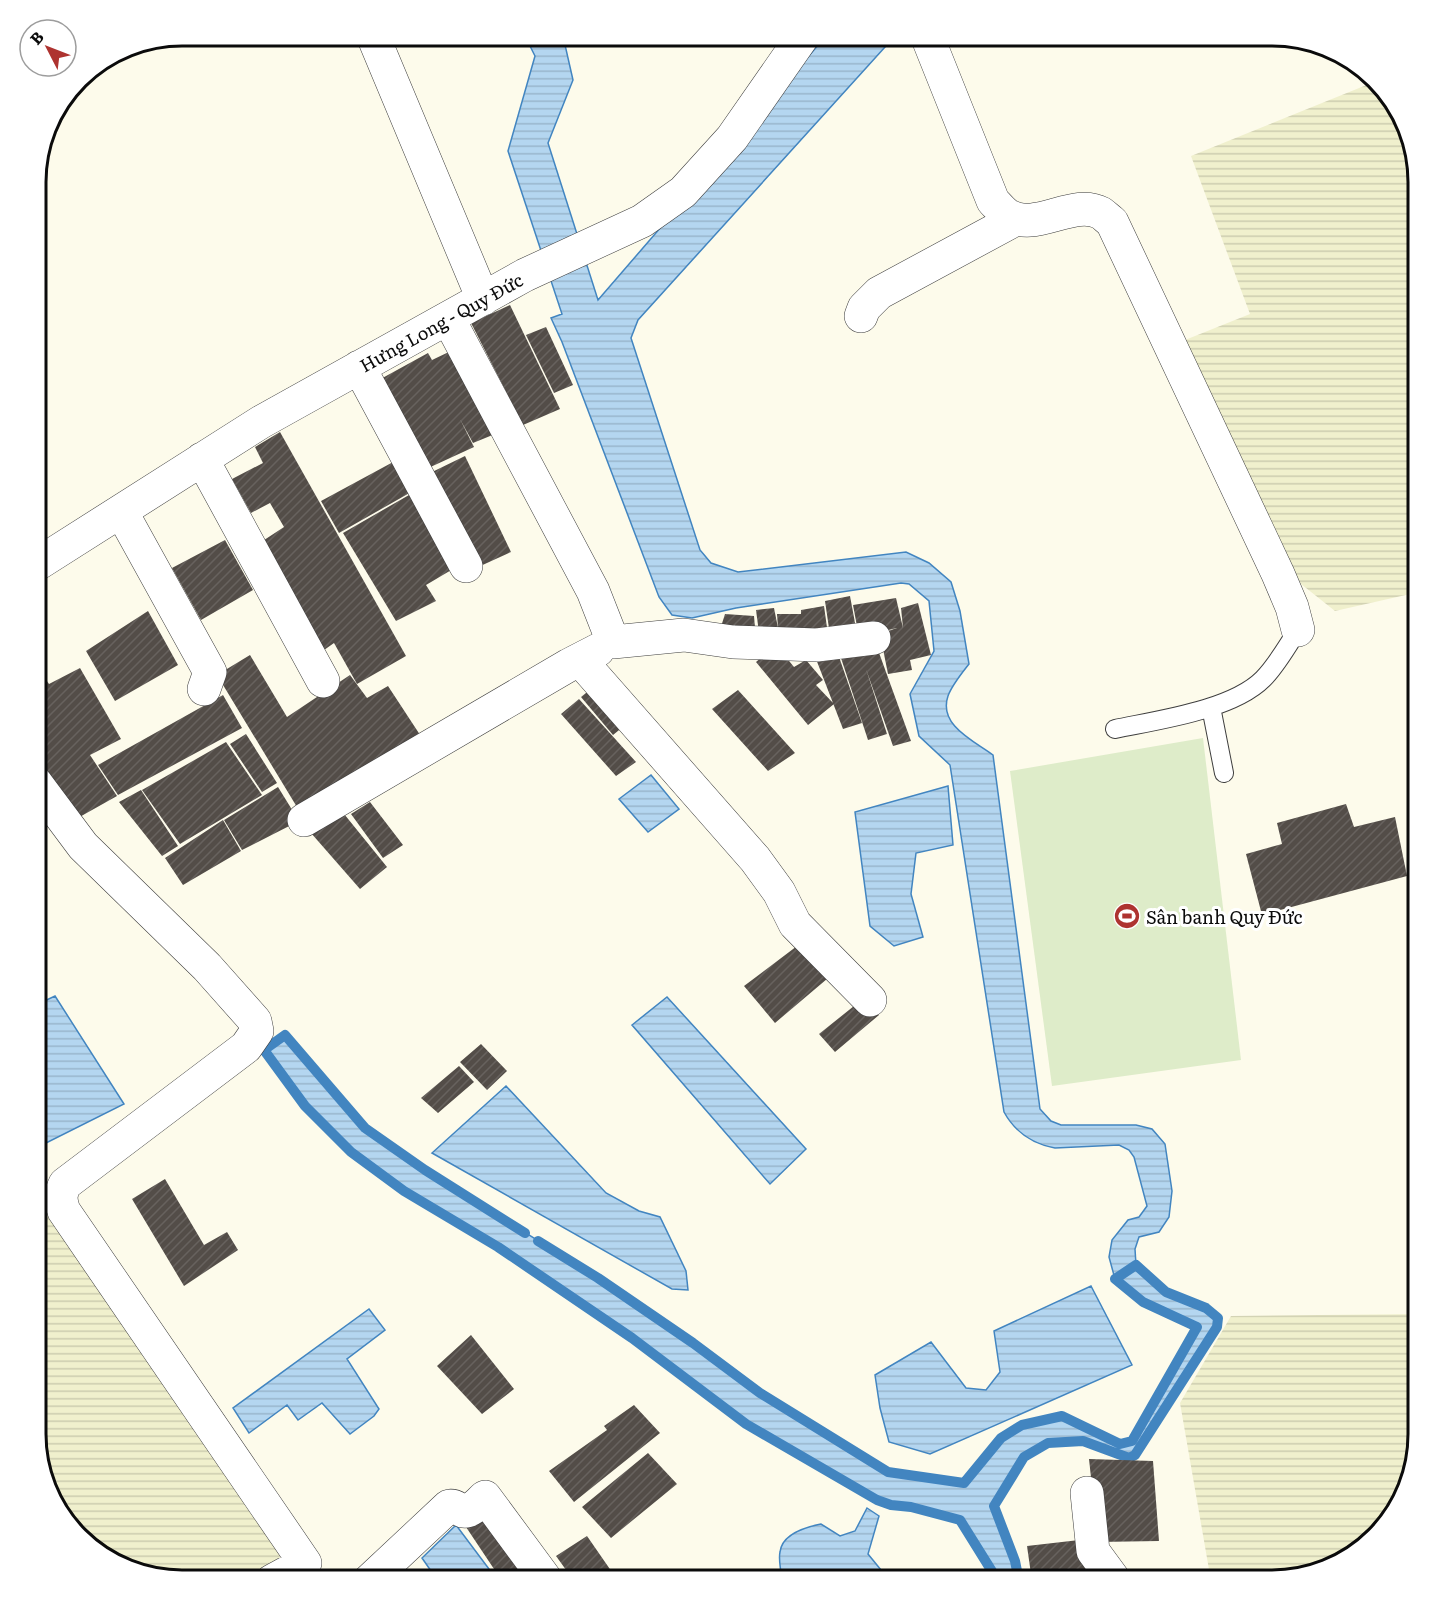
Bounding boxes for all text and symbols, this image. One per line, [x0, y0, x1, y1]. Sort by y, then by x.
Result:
north arrow [18, 18, 78, 78]
text: B [23, 25, 49, 49]
street label: Hưng Long - Quy Đức [354, 266, 528, 378]
sports icon: Sân banh Quy Đức [1112, 901, 1142, 931]
place label: Sân banh Quy Đức [1146, 903, 1303, 930]

